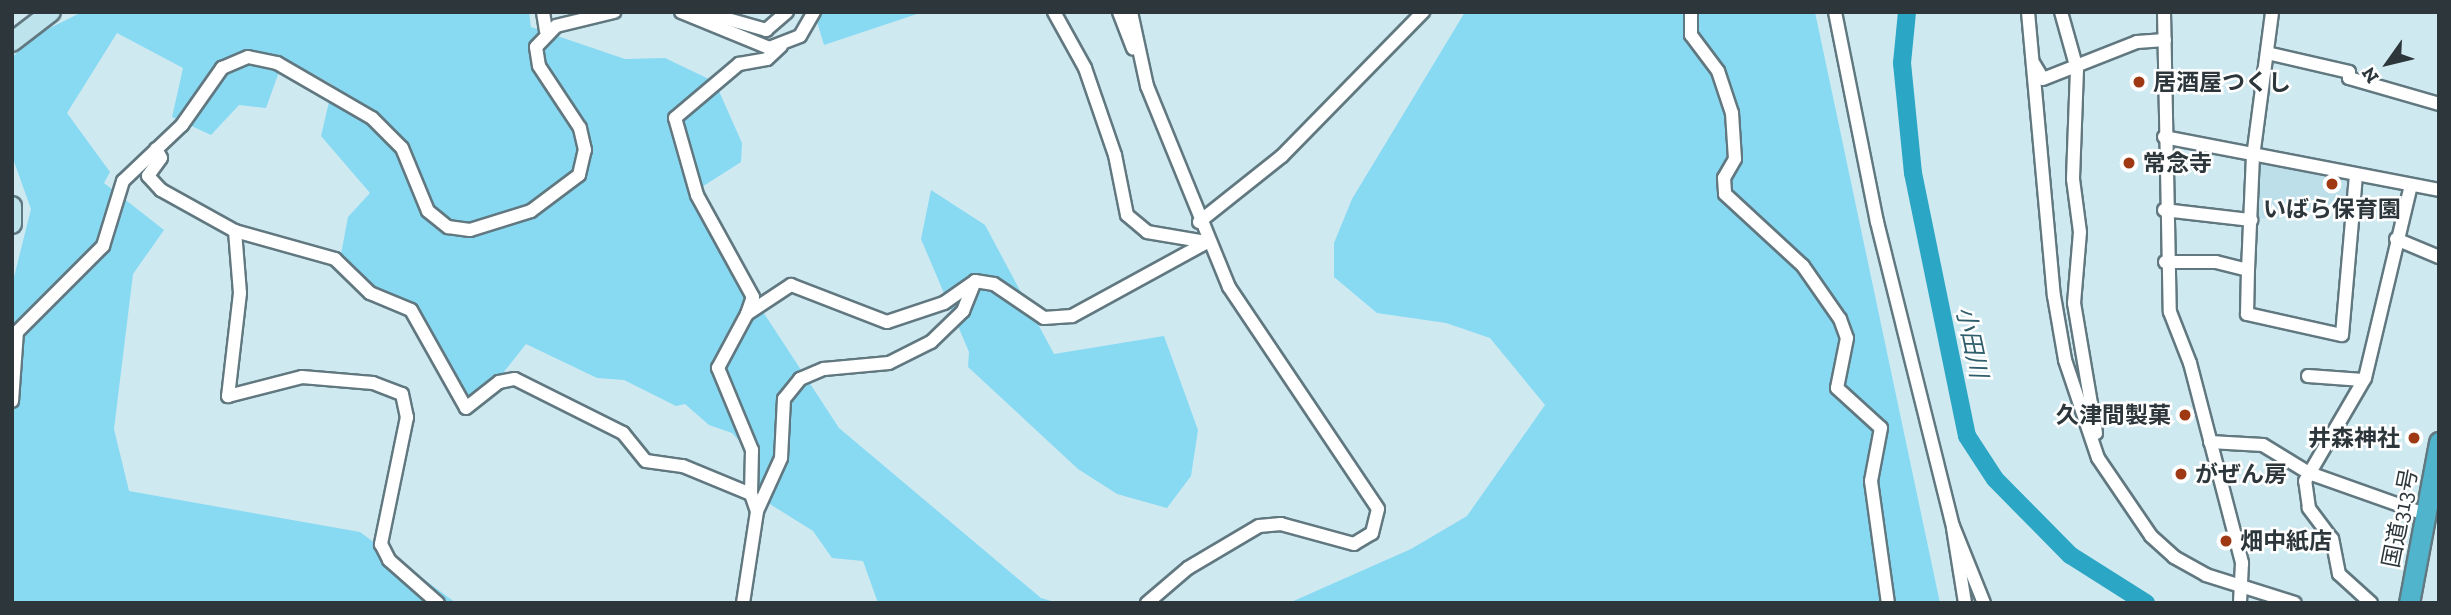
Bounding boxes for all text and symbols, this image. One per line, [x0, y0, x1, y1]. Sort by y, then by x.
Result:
north arrow [2353, 28, 2423, 98]
text: N [2357, 63, 2384, 87]
place label: 居酒屋つくし [2153, 68, 2291, 96]
marker: 居酒屋つくし [2131, 74, 2147, 90]
place label: 常念寺 [2143, 149, 2212, 177]
marker: 常念寺 [2121, 155, 2137, 171]
marker: いばら保育園 [2324, 176, 2340, 192]
place label: いばら保育園 [2263, 195, 2401, 223]
water label: 小田川 [1950, 304, 1994, 380]
place label: 久津間製菓 [2056, 401, 2171, 429]
marker: 久津間製菓 [2177, 407, 2193, 423]
place label: 井森神社 [2308, 424, 2400, 452]
marker: 井森神社 [2406, 430, 2422, 446]
place label: がぜん房 [2195, 460, 2287, 488]
marker: がぜん房 [2173, 466, 2189, 482]
street label: 国道313号 [2377, 466, 2423, 570]
place label: 畑中紙店 [2240, 527, 2332, 555]
marker: 畑中紙店 [2218, 533, 2234, 549]

